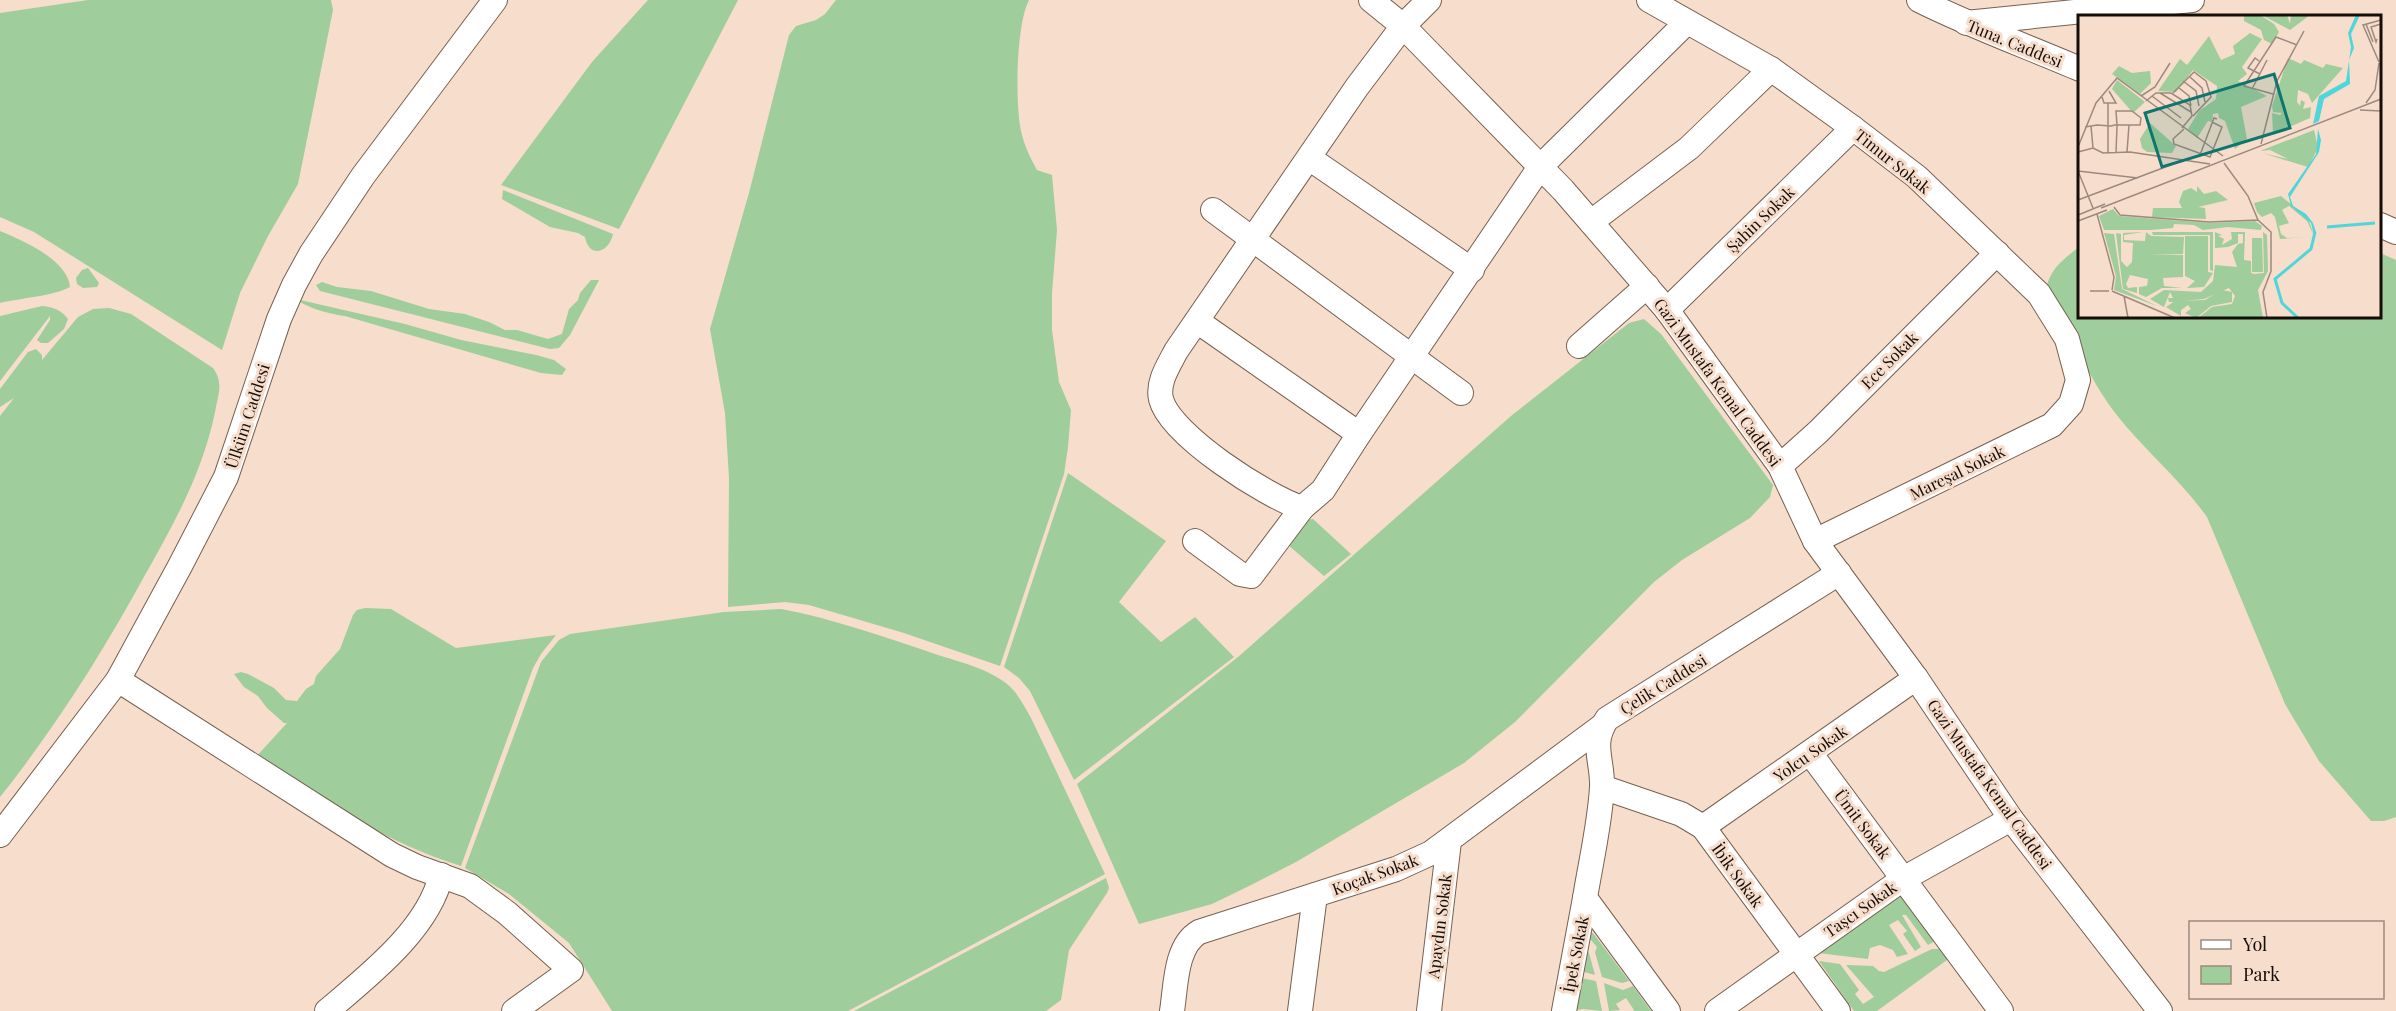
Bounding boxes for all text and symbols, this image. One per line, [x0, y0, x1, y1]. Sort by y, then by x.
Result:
street label: Tuna. Caddesi [1964, 14, 2066, 72]
inset map [2078, 15, 2381, 318]
street label: Timur Sokak [1851, 124, 1935, 198]
street label: Şahin Sokak [1721, 181, 1799, 257]
street label: Gazi Mustafa Kemal Caddesi [1650, 294, 1786, 471]
street label: Ece Sokak [1856, 327, 1922, 393]
street label: Ülküm Caddesi [220, 361, 274, 471]
street label: Mareşal Sokak [1906, 440, 2008, 504]
street label: Çelik Caddesi [1616, 649, 1711, 719]
street label: Gazi Mustafa Kemal Caddesi [1923, 695, 2057, 873]
street label: Yolcu Sokak [1768, 720, 1851, 787]
street label: Ümit Sokak [1830, 785, 1896, 863]
street label: İbik Sokak [1708, 839, 1768, 911]
street label: Koçak Sokak [1329, 849, 1421, 899]
street label: Apaydın Sokak [1422, 872, 1456, 981]
street label: Taşcı Sokak [1820, 876, 1901, 942]
street label: İpek Sokak [1557, 914, 1593, 994]
legend [2189, 921, 2384, 999]
text: Yol [2242, 932, 2267, 956]
text: Park [2243, 962, 2280, 986]

